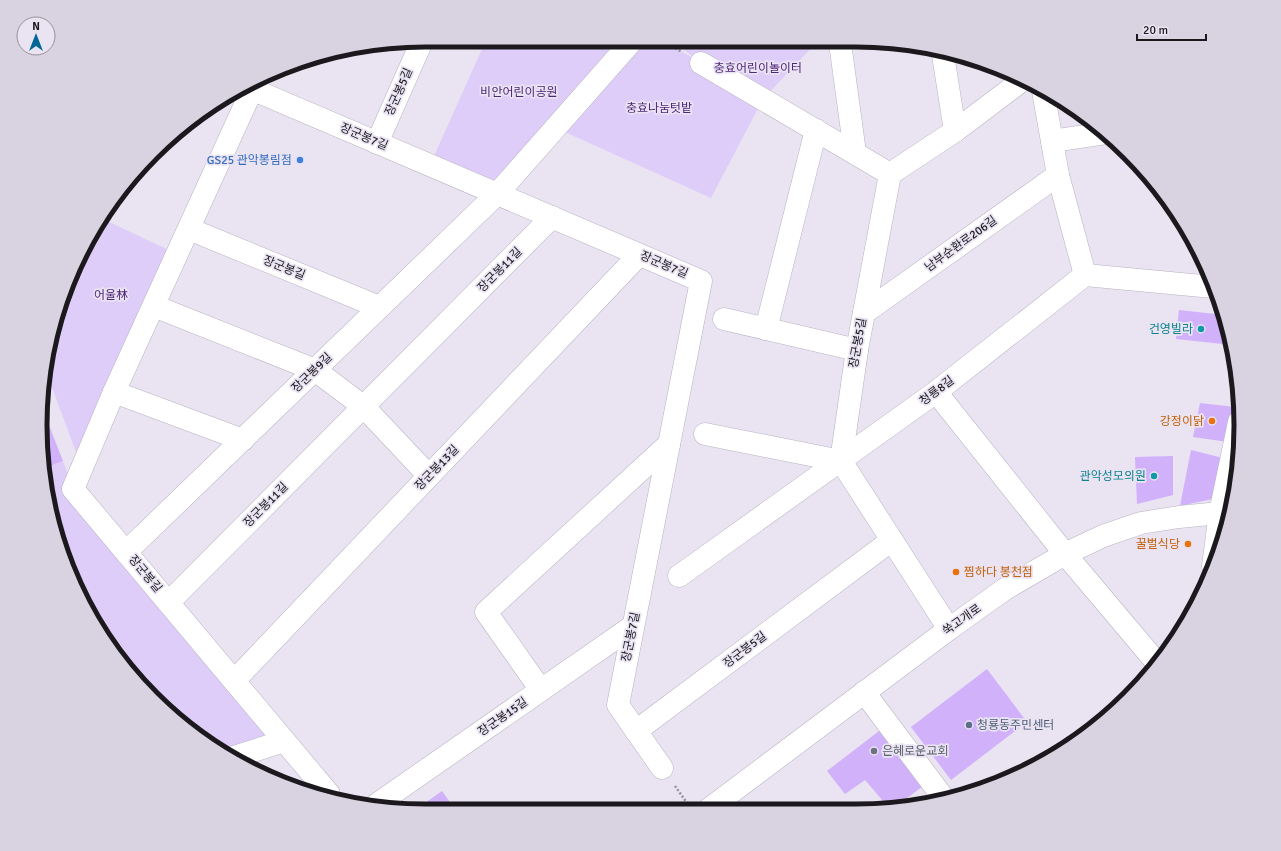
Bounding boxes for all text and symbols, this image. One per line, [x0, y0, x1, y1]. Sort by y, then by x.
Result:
north arrow [16, 16, 56, 56]
scale bar [1137, 16, 1206, 42]
text: N [32, 20, 40, 33]
text: 20 m [1143, 23, 1168, 38]
park label: 충효어린이놀이터 [714, 61, 802, 76]
street label: 장군봉5길 [382, 66, 416, 118]
park label: 비안어린이공원 [480, 85, 558, 100]
park label: 충효나눔텃밭 [626, 101, 692, 116]
street label: 장군봉7길 [338, 120, 390, 154]
place label: GS25 관악봉림점 [207, 153, 292, 168]
marker: GS25 관악봉림점 [295, 155, 305, 165]
street label: 남부순환로206길 [922, 213, 1000, 275]
street label: 장군봉11길 [474, 244, 526, 296]
street label: 장군봉7길 [638, 248, 690, 282]
street label: 장군봉길 [261, 253, 307, 283]
park label: 어울林 [94, 288, 128, 303]
street label: 장군봉5길 [846, 317, 870, 369]
place label: 건영빌라 [1149, 322, 1193, 337]
marker: 건영빌라 [1196, 324, 1206, 334]
street label: 장군봉9길 [289, 350, 335, 396]
street label: 청룡8길 [917, 373, 957, 409]
place label: 강정이닭 [1160, 414, 1204, 429]
marker: 강정이닭 [1207, 416, 1217, 426]
street label: 장군봉13길 [412, 442, 462, 494]
place label: 관악성모의원 [1080, 469, 1146, 484]
marker: 관악성모의원 [1149, 471, 1159, 481]
street label: 장군봉11길 [240, 479, 292, 531]
place label: 꿀벌식당 [1136, 537, 1180, 552]
marker: 꿀벌식당 [1183, 539, 1193, 549]
street label: 장군봉길 [125, 552, 165, 596]
place label: 찜하다 봉천점 [964, 565, 1033, 580]
marker: 찜하다 봉천점 [951, 567, 961, 577]
street label: 쑥고개로 [940, 601, 984, 639]
street label: 장군봉7길 [619, 611, 643, 663]
street label: 장군봉5길 [720, 629, 770, 671]
street label: 장군봉15길 [475, 694, 531, 740]
place label: 청룡동주민센터 [977, 718, 1054, 733]
marker: 청룡동주민센터 [964, 720, 974, 730]
place label: 은혜로운교회 [882, 744, 948, 759]
marker: 은혜로운교회 [869, 746, 879, 756]

